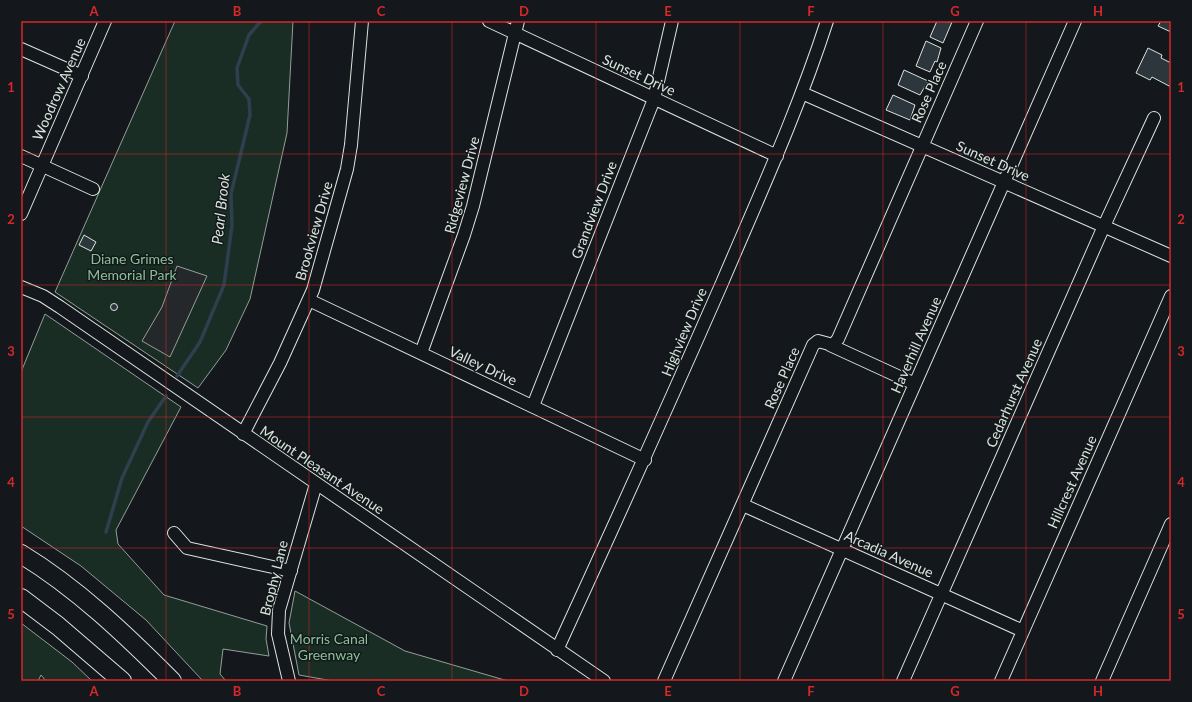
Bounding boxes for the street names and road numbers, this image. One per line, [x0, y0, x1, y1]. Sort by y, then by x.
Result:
street label: Woodrow Avenue [28, 35, 89, 143]
street label: Sunset Drive [600, 50, 678, 99]
street label: Rose Place [907, 58, 950, 125]
street label: Ridgeview Drive [440, 134, 483, 235]
street label: Sunset Drive [954, 137, 1033, 184]
street label: Grandview Drive [567, 159, 620, 261]
street label: Brookview Drive [291, 179, 336, 282]
street label: Highview Drive [657, 285, 710, 379]
street label: Haverhill Avenue [887, 294, 944, 396]
street label: Cedarhurst Avenue [982, 336, 1045, 450]
street label: Valley Drive [447, 342, 520, 389]
street label: Rose Place [760, 344, 803, 411]
street label: Mount Pleasant Avenue [257, 422, 388, 517]
street label: Hillcrest Avenue [1043, 433, 1100, 531]
street label: Arcadia Avenue [842, 526, 936, 581]
street label: Brophy Lane [256, 538, 291, 617]

